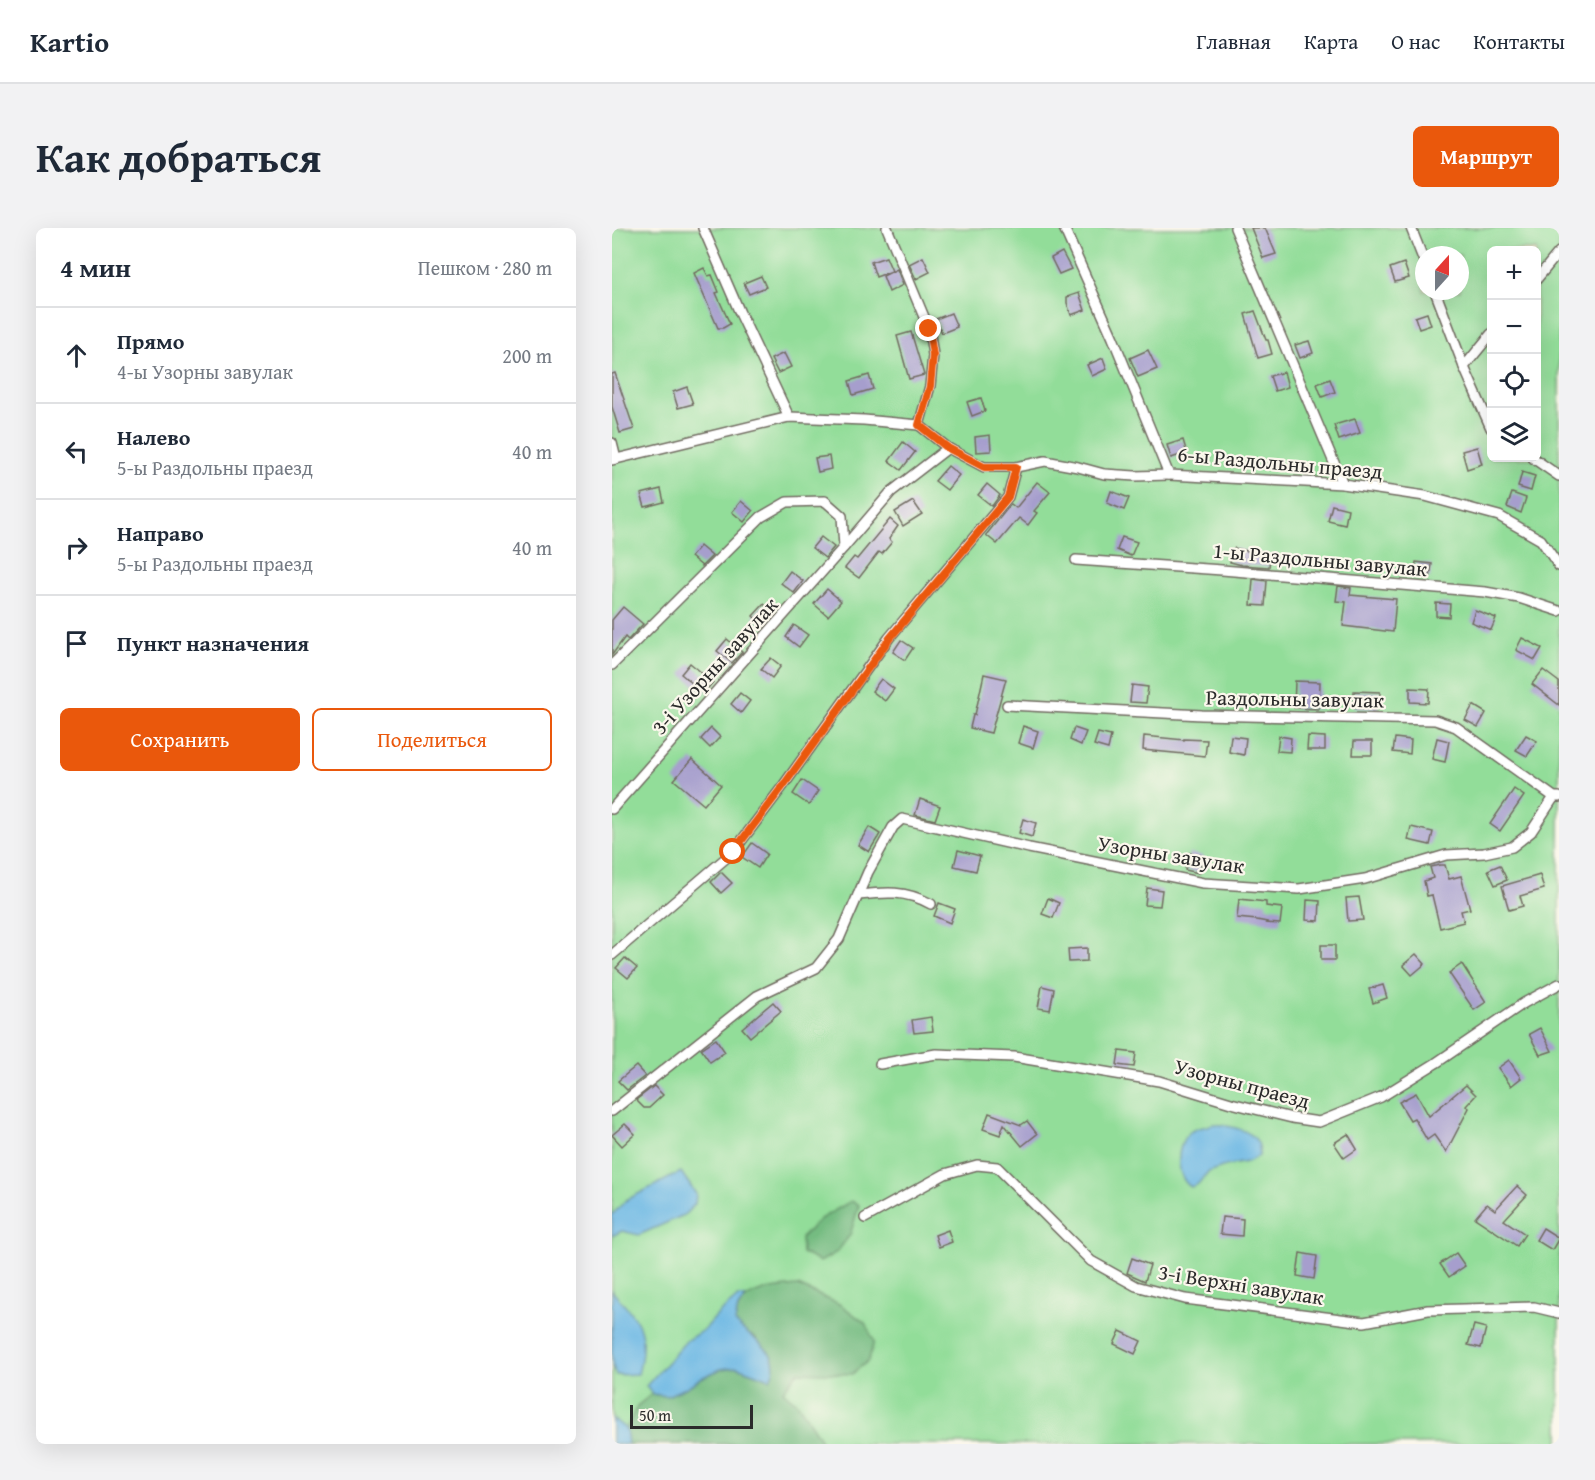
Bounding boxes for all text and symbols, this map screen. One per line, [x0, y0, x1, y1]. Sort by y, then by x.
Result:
text: Kartio [30, 21, 109, 62]
text: Главная [1196, 26, 1271, 57]
text: Карта [1304, 26, 1358, 57]
text: О нас [1391, 26, 1440, 57]
text: Контакты [1473, 26, 1565, 57]
text: Как добраться [36, 126, 321, 187]
button: Маршрут [1413, 126, 1559, 187]
north arrow [1415, 246, 1469, 300]
map controls [1487, 246, 1541, 462]
button: + [1487, 246, 1541, 300]
text: 4 мин [60, 248, 131, 287]
text: Пешком · 280 m [418, 253, 552, 282]
button: − [1487, 300, 1541, 354]
route end [915, 315, 941, 341]
text: Прямо [117, 325, 184, 357]
icon: ahead [60, 339, 93, 372]
text: 200 m [502, 341, 552, 370]
button: locate [1487, 354, 1541, 408]
text: 4-ы Узорны завулак [117, 357, 293, 386]
button: layers [1487, 408, 1541, 462]
text: Налево [117, 421, 190, 453]
icon: left [60, 435, 93, 468]
text: 40 m [512, 437, 552, 466]
street label: 6-ы Раздольны праезд [1176, 438, 1384, 487]
text: 5-ы Раздольны праезд [117, 453, 313, 482]
text: Направо [117, 517, 204, 549]
icon: right [60, 531, 93, 564]
text: 40 m [512, 533, 552, 562]
street label: 1-ы Раздольны завулак [1212, 535, 1428, 584]
text: 5-ы Раздольны праезд [117, 549, 313, 578]
street label: 3-і Узорны завулак [644, 590, 785, 741]
icon: arrive [60, 627, 93, 660]
text: Пункт назначения [117, 627, 309, 659]
street label: Раздольны завулак [1206, 681, 1384, 716]
button: Сохранить [60, 708, 300, 771]
button: Поделиться [312, 708, 552, 771]
street label: Узорны завулак [1096, 828, 1247, 881]
route start [719, 838, 745, 864]
street label: Узорны праезд [1171, 1051, 1314, 1117]
street label: 3-і Верхні завулак [1156, 1256, 1326, 1313]
scale bar [630, 1402, 753, 1430]
text: 50 m [639, 1403, 671, 1427]

